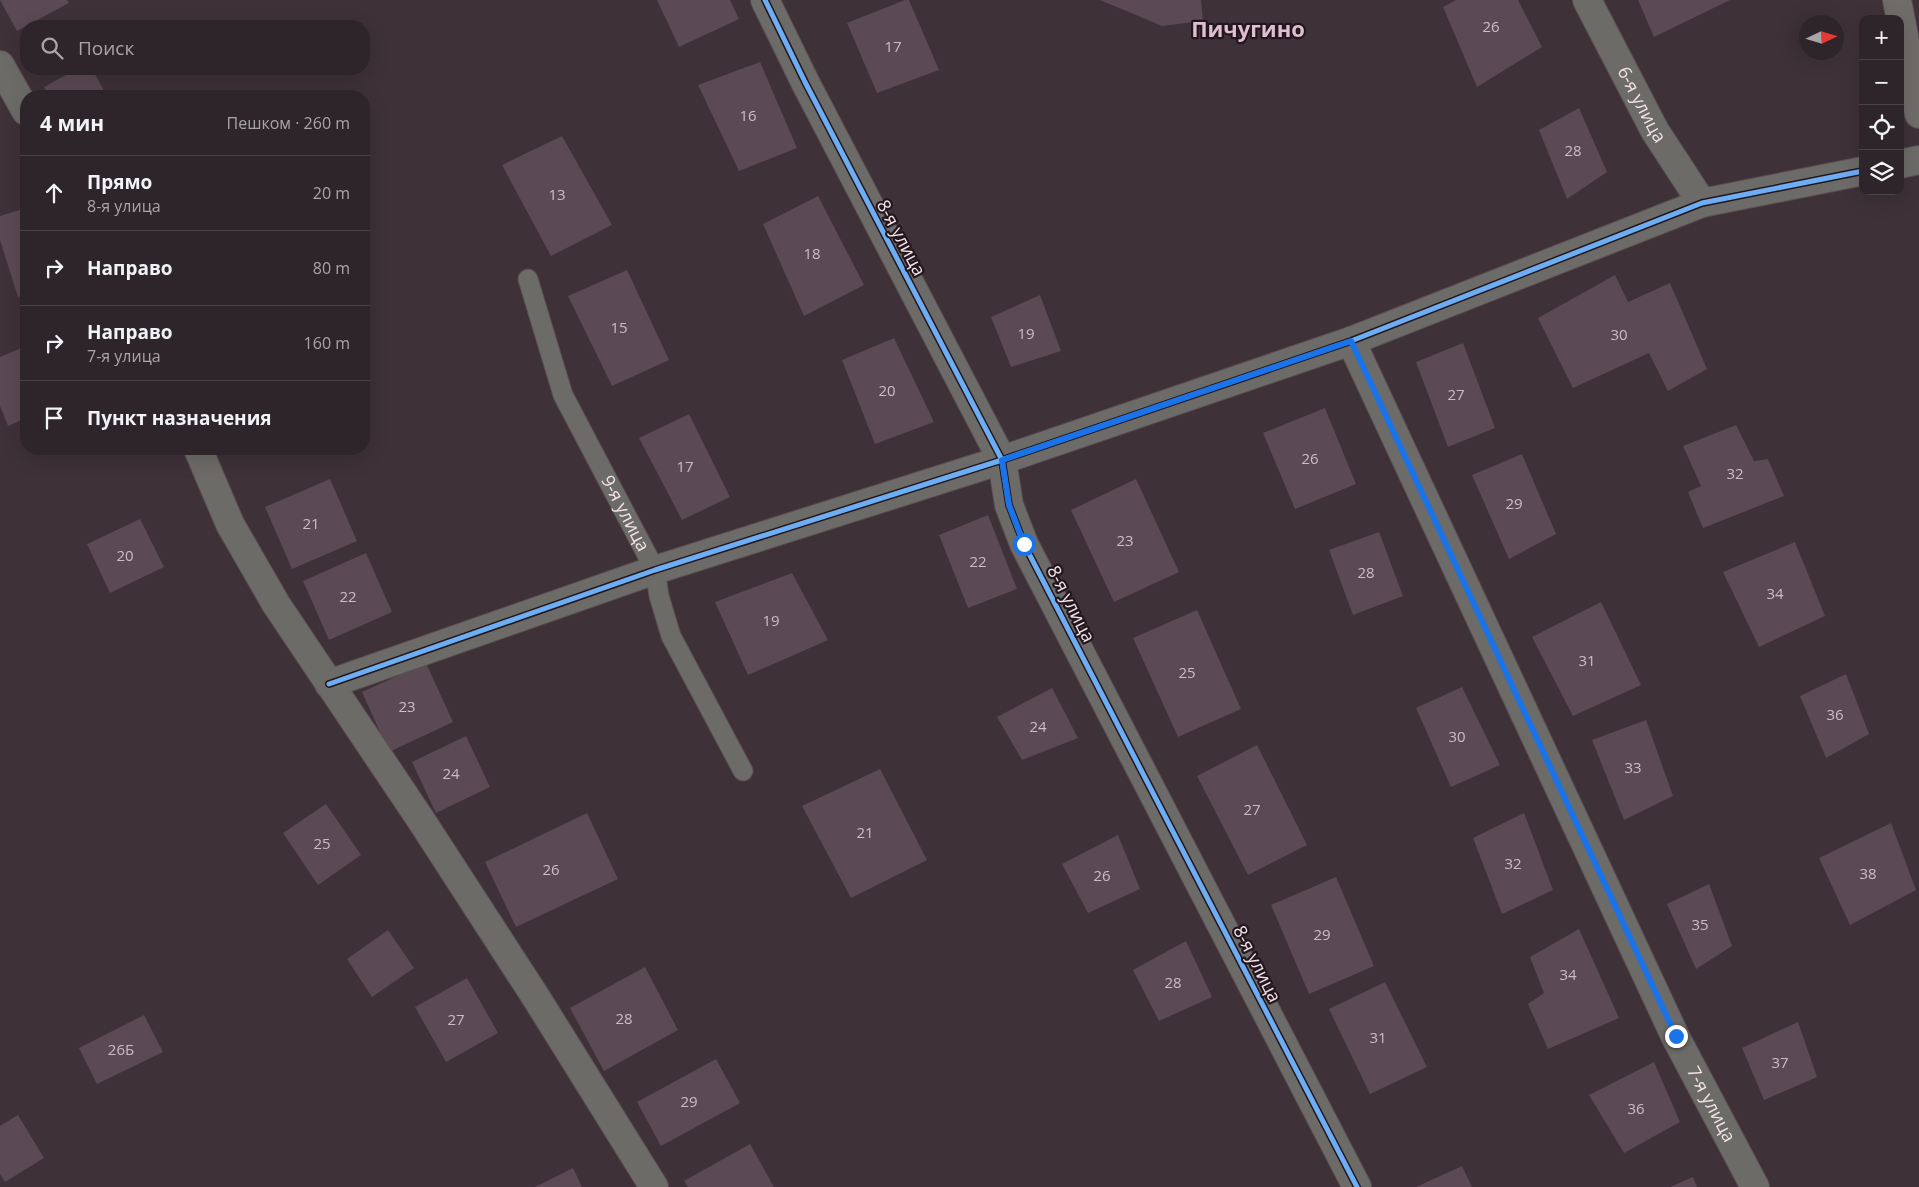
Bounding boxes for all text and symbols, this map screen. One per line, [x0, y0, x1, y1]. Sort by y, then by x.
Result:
district label: Пичугино [1191, 13, 1305, 43]
north arrow [1799, 15, 1844, 60]
map controls [1859, 15, 1904, 195]
button: + [1859, 15, 1904, 60]
house number: 26 [1482, 16, 1500, 36]
search box [20, 20, 370, 75]
icon: search [38, 34, 66, 62]
text: Поиск [78, 35, 134, 61]
house number: 17 [884, 36, 902, 56]
button: − [1859, 60, 1904, 105]
street label: 6-я улица [1613, 62, 1672, 147]
house number: 16 [739, 105, 757, 125]
button: locate [1859, 105, 1904, 150]
text: 4 мин [40, 109, 104, 137]
text: Пешком · 260 m [227, 112, 350, 134]
house number: 28 [1564, 140, 1582, 160]
button: layers [1859, 150, 1904, 195]
text: Прямо [87, 169, 152, 195]
icon: ahead [40, 179, 68, 207]
text: 20 m [313, 182, 350, 204]
house number: 13 [548, 184, 566, 204]
text: 8-я улица [87, 195, 161, 217]
street label: 8-я улица [872, 195, 932, 280]
house number: 18 [803, 243, 821, 263]
icon: right [40, 254, 68, 282]
text: Направо [87, 255, 173, 281]
text: 80 m [313, 257, 350, 279]
house number: 15 [610, 317, 628, 337]
text: Направо [87, 319, 173, 345]
house number: 19 [1017, 323, 1035, 343]
house number: 30 [1610, 324, 1628, 344]
icon: right [40, 329, 68, 357]
text: 160 m [304, 332, 350, 354]
text: 7-я улица [87, 345, 161, 367]
house number: 20 [878, 380, 896, 400]
house number: 27 [1447, 384, 1465, 404]
icon: arrive [40, 404, 68, 432]
text: Пункт назначения [87, 405, 272, 431]
house number: 26 [1301, 448, 1319, 468]
house number: 17 [676, 456, 694, 476]
house number: 32 [1726, 463, 1744, 483]
street label: 9-я улица [596, 471, 656, 555]
house number: 29 [1505, 493, 1523, 513]
house number: 21 [302, 513, 320, 533]
house number: 23 [1116, 530, 1134, 550]
route start [1013, 533, 1036, 556]
house number: 20 [116, 545, 134, 565]
house number: 22 [969, 551, 987, 571]
street label: 8-я улица [1042, 561, 1101, 646]
house number: 28 [1357, 562, 1375, 582]
house number: 34 [1766, 583, 1784, 603]
house number: 22 [339, 586, 357, 606]
house number: 19 [762, 610, 780, 630]
house number: 31 [1578, 650, 1596, 670]
house number: 25 [1178, 662, 1196, 682]
house number: 23 [398, 696, 416, 716]
house number: 36 [1826, 704, 1844, 724]
house number: 24 [1029, 716, 1047, 736]
house number: 30 [1448, 726, 1466, 746]
house number: 33 [1624, 757, 1642, 777]
house number: 24 [442, 763, 460, 783]
house number: 27 [1243, 799, 1261, 819]
house number: 21 [856, 822, 874, 842]
house number: 25 [313, 833, 331, 853]
house number: 32 [1504, 853, 1522, 873]
house number: 26 [542, 859, 560, 879]
house number: 38 [1859, 863, 1877, 883]
house number: 26 [1093, 865, 1111, 885]
house number: 35 [1691, 914, 1709, 934]
street label: 8-я улица [1228, 921, 1287, 1006]
house number: 29 [1313, 924, 1331, 944]
house number: 34 [1559, 964, 1577, 984]
house number: 28 [1164, 972, 1182, 992]
house number: 28 [615, 1008, 633, 1028]
house number: 27 [447, 1009, 465, 1029]
route end [1665, 1025, 1688, 1048]
house number: 31 [1369, 1027, 1387, 1047]
house number: 26Б [108, 1039, 134, 1059]
house number: 37 [1771, 1052, 1789, 1072]
street label: 7-я улица [1682, 1062, 1742, 1146]
house number: 29 [680, 1091, 698, 1111]
house number: 36 [1627, 1098, 1645, 1118]

